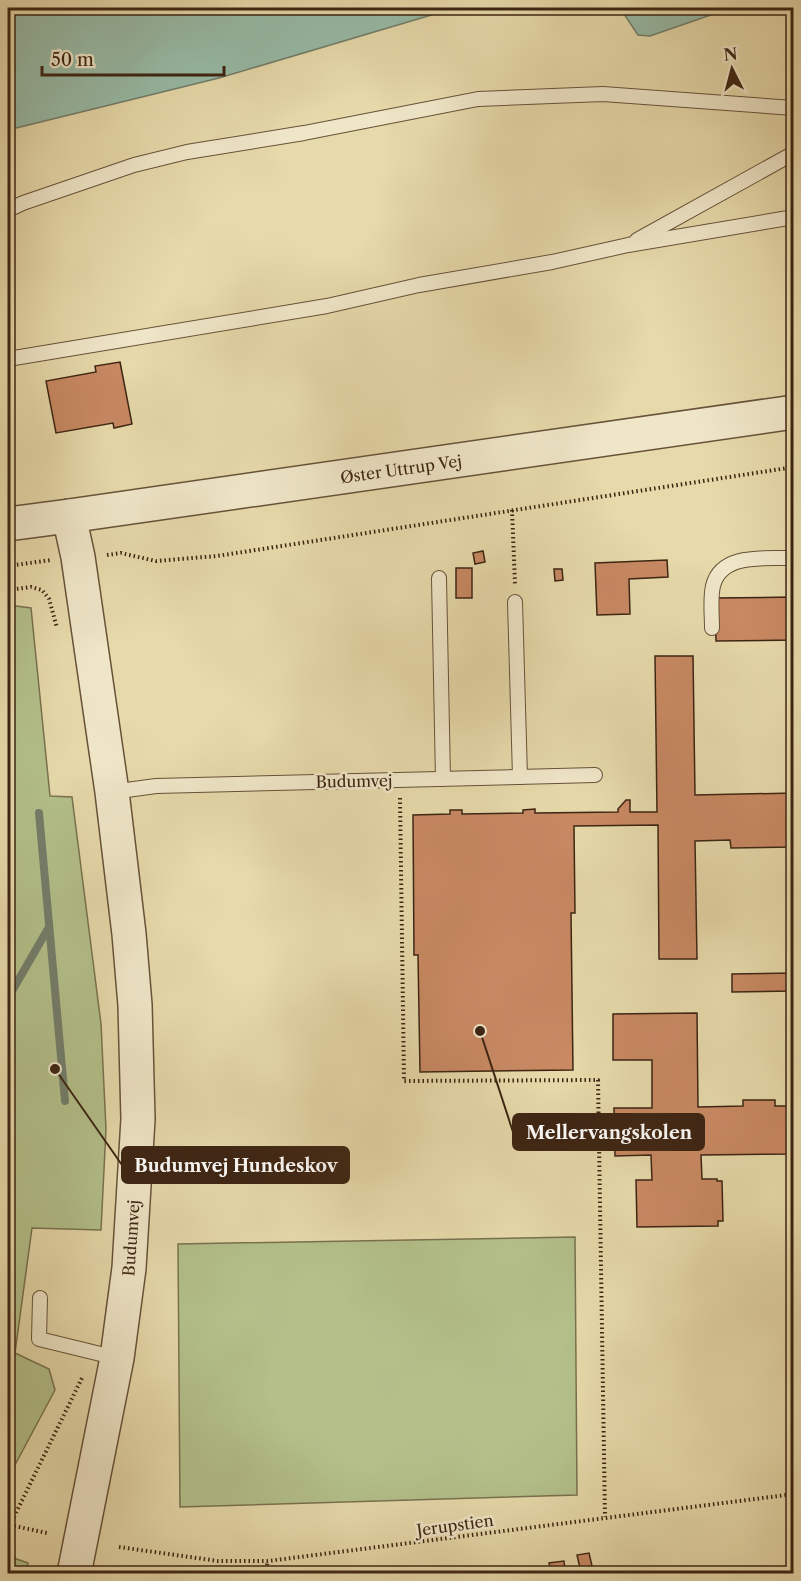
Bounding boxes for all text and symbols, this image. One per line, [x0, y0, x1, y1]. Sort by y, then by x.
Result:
scale bar [42, 39, 224, 77]
north arrow [702, 39, 762, 99]
text: N [722, 43, 738, 65]
text: 50 m [51, 49, 94, 71]
street label: Øster Uttrup Vej [339, 451, 463, 487]
street label: Budumvej [315, 770, 393, 792]
callout: Mellervangskolen [513, 1114, 704, 1150]
text: Mellervangskolen [526, 1122, 693, 1144]
callout: Budumvej Hundeskov [122, 1147, 349, 1183]
text: Budumvej Hundeskov [134, 1155, 339, 1177]
street label: Budumvej [118, 1199, 144, 1277]
street label: Jerupstien [412, 1510, 495, 1541]

